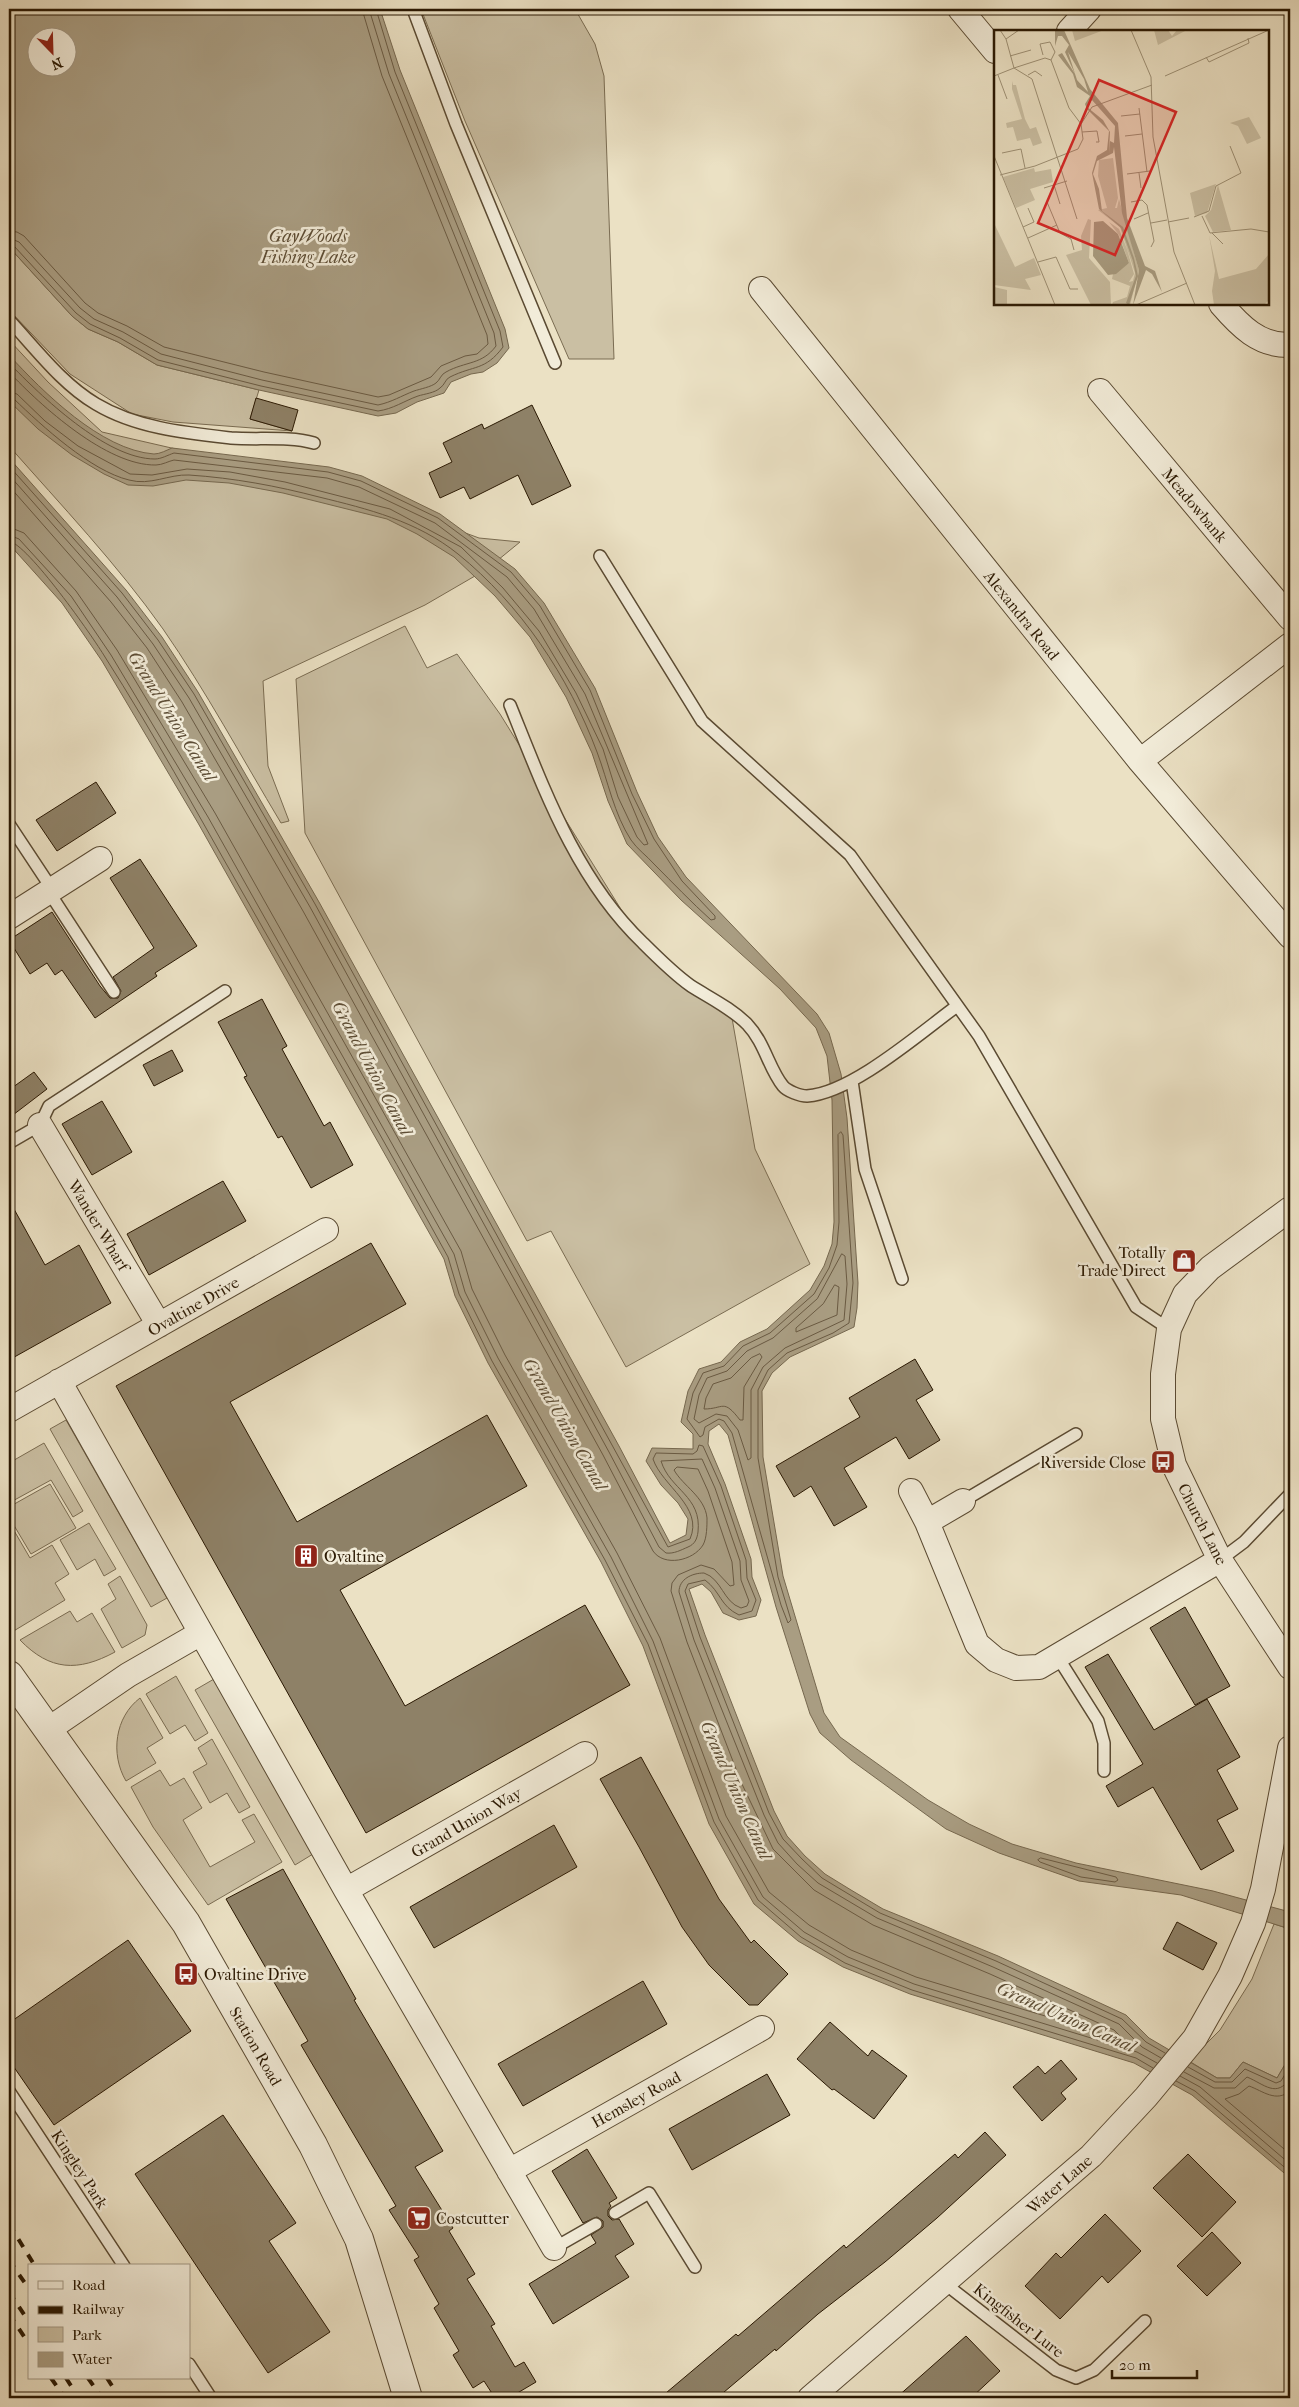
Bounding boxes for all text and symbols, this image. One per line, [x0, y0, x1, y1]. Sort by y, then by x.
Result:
north arrow [28, 28, 78, 78]
inset map [994, 30, 1269, 305]
text: N [48, 54, 65, 74]
water label: GayWoods Fishing Lake [260, 226, 356, 268]
street label: Meadowbank [1158, 464, 1232, 547]
street label: Alexandra Road [979, 566, 1064, 664]
water label: Grand Union Canal [123, 647, 221, 787]
water label: Grand Union Canal [327, 997, 417, 1141]
street label: Wander Wharf [64, 1176, 135, 1277]
place label: Totally Trade Direct [1078, 1243, 1166, 1280]
shop icon: Totally Trade Direct [1171, 1248, 1197, 1274]
street label: Ovaltine Drive [144, 1273, 242, 1340]
water label: Grand Union Canal [518, 1354, 612, 1496]
bus stop icon: Riverside Close [1150, 1449, 1176, 1475]
place label: Riverside Close [1040, 1453, 1146, 1472]
street label: Church Lane [1174, 1480, 1231, 1568]
building icon: Ovaltine [293, 1543, 319, 1569]
place label: Ovaltine [324, 1547, 384, 1566]
water label: Grand Union Canal [696, 1718, 777, 1865]
street label: Grand Union Way [408, 1783, 525, 1862]
bus stop icon: Ovaltine Drive [173, 1961, 199, 1987]
place label: Ovaltine Drive [204, 1965, 306, 1984]
water label: Grand Union Canal [993, 1978, 1141, 2058]
street label: Station Road [225, 2003, 286, 2089]
street label: Hemsley Road [588, 2067, 684, 2132]
street label: Kingley Park [47, 2126, 112, 2213]
street label: Water Lane [1022, 2151, 1096, 2218]
supermarket icon: Costcutter [406, 2205, 432, 2231]
place label: Costcutter [436, 2209, 509, 2228]
legend [28, 2264, 190, 2380]
text: Road [72, 2276, 106, 2294]
street label: Kingfisher Lure [970, 2279, 1068, 2362]
text: Railway [72, 2300, 125, 2318]
text: Park [72, 2326, 102, 2344]
scale bar [1112, 2347, 1196, 2379]
text: Water [71, 2350, 112, 2368]
text: 20 m [1119, 2356, 1151, 2374]

